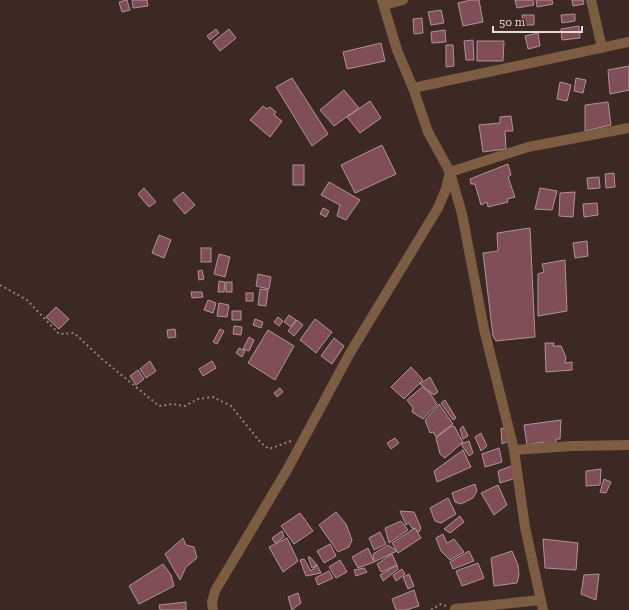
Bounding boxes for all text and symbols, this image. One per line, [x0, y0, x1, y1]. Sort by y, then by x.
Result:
scale bar [493, 8, 582, 34]
text: 50 m [499, 15, 526, 29]

